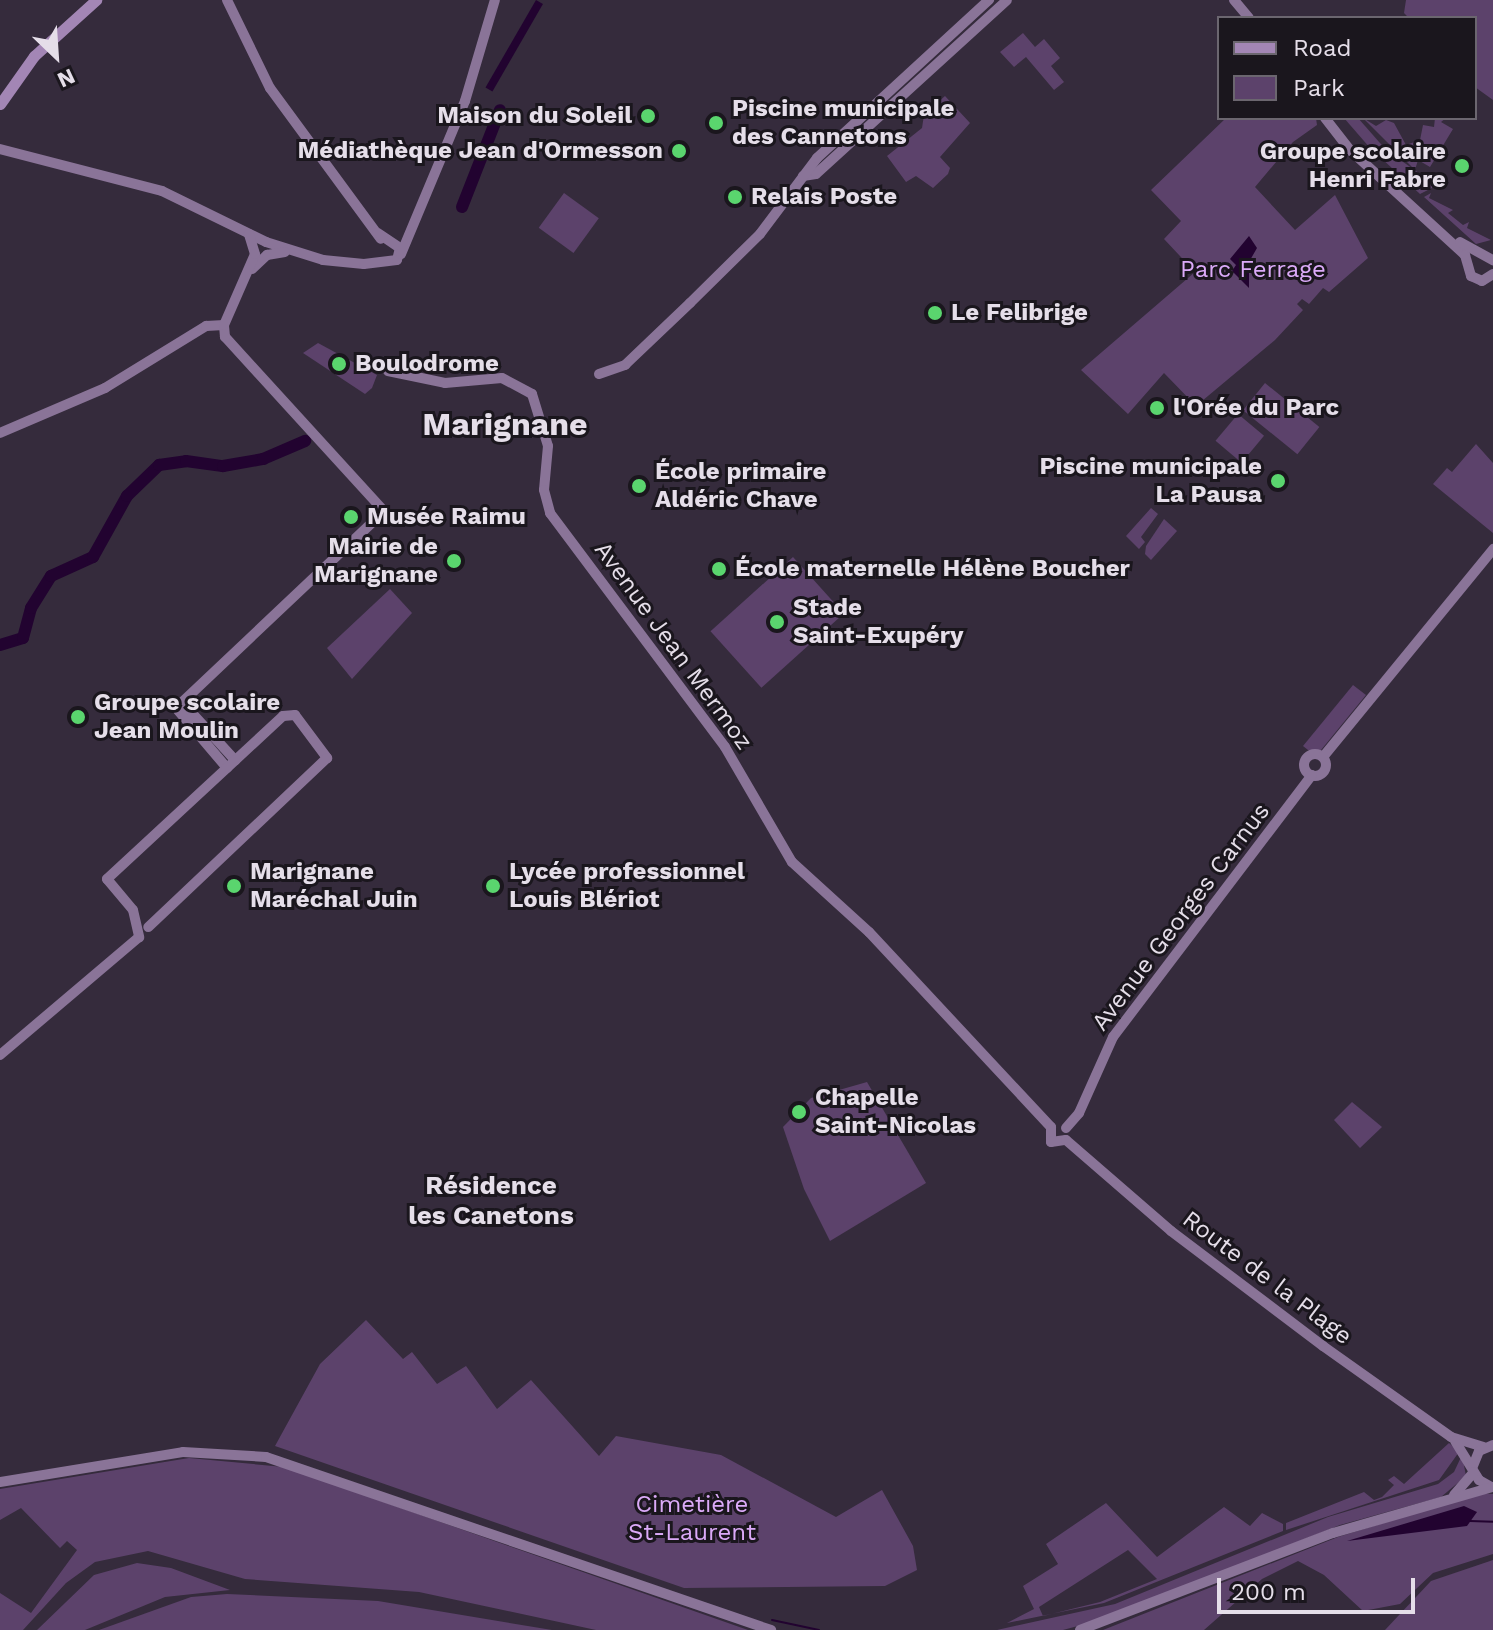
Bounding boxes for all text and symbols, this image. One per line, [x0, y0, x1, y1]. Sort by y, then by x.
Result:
north arrow [16, 16, 96, 96]
legend [1217, 16, 1477, 120]
text: Road [1293, 34, 1352, 62]
text: N [54, 63, 79, 93]
text: Park [1293, 74, 1345, 102]
place label: Piscine municipale des Cannetons [732, 95, 954, 151]
place label: Maison du Soleil [437, 102, 632, 130]
marker: Maison du Soleil [639, 107, 657, 125]
marker: Piscine municipale des Cannetons [707, 114, 725, 132]
place label: Médiathèque Jean d'Ormesson [297, 137, 663, 165]
place label: Groupe scolaire Henri Fabre [1260, 138, 1446, 194]
marker: Médiathèque Jean d'Ormesson [670, 142, 688, 160]
marker: Groupe scolaire Henri Fabre [1453, 157, 1471, 175]
place label: Relais Poste [751, 183, 897, 211]
marker: Relais Poste [726, 188, 744, 206]
park label: Parc Ferrage [1180, 256, 1326, 284]
place label: Le Felibrige [951, 299, 1088, 327]
marker: Le Felibrige [926, 304, 944, 322]
place label: Boulodrome [355, 350, 499, 378]
marker: Boulodrome [330, 355, 348, 373]
place label: l'Orée du Parc [1173, 394, 1339, 422]
marker: l'Orée du Parc [1148, 399, 1166, 417]
district label: Marignane [422, 405, 588, 443]
place label: Piscine municipale La Pausa [1040, 453, 1262, 509]
place label: École primaire Aldéric Chave [655, 458, 826, 514]
marker: Piscine municipale La Pausa [1269, 472, 1287, 490]
marker: École primaire Aldéric Chave [630, 477, 648, 495]
place label: Musée Raimu [367, 503, 526, 531]
marker: Musée Raimu [342, 508, 360, 526]
place label: Mairie de Marignane [314, 533, 438, 589]
street label: Avenue Jean Mermoz [588, 536, 758, 756]
marker: Mairie de Marignane [445, 552, 463, 570]
place label: École maternelle Hélène Boucher [735, 555, 1130, 583]
marker: École maternelle Hélène Boucher [710, 560, 728, 578]
place label: Stade Saint-Exupéry [793, 594, 964, 650]
marker: Stade Saint-Exupéry [768, 613, 786, 631]
place label: Groupe scolaire Jean Moulin [94, 689, 280, 745]
marker: Groupe scolaire Jean Moulin [69, 708, 87, 726]
street label: Avenue Georges Carnus [1086, 798, 1276, 1036]
place label: Marignane Maréchal Juin [250, 858, 418, 914]
place label: Lycée professionnel Louis Blériot [509, 858, 745, 914]
marker: Marignane Maréchal Juin [225, 877, 243, 895]
marker: Lycée professionnel Louis Blériot [484, 877, 502, 895]
place label: Chapelle Saint-Nicolas [815, 1084, 976, 1140]
marker: Chapelle Saint-Nicolas [790, 1103, 808, 1121]
district label: Résidence les Canetons [408, 1170, 574, 1232]
street label: Route de la Plage [1176, 1205, 1358, 1351]
park label: Cimetière St-Laurent [628, 1491, 756, 1547]
scale bar [1221, 1562, 1419, 1612]
text: 200 m [1231, 1578, 1306, 1606]

